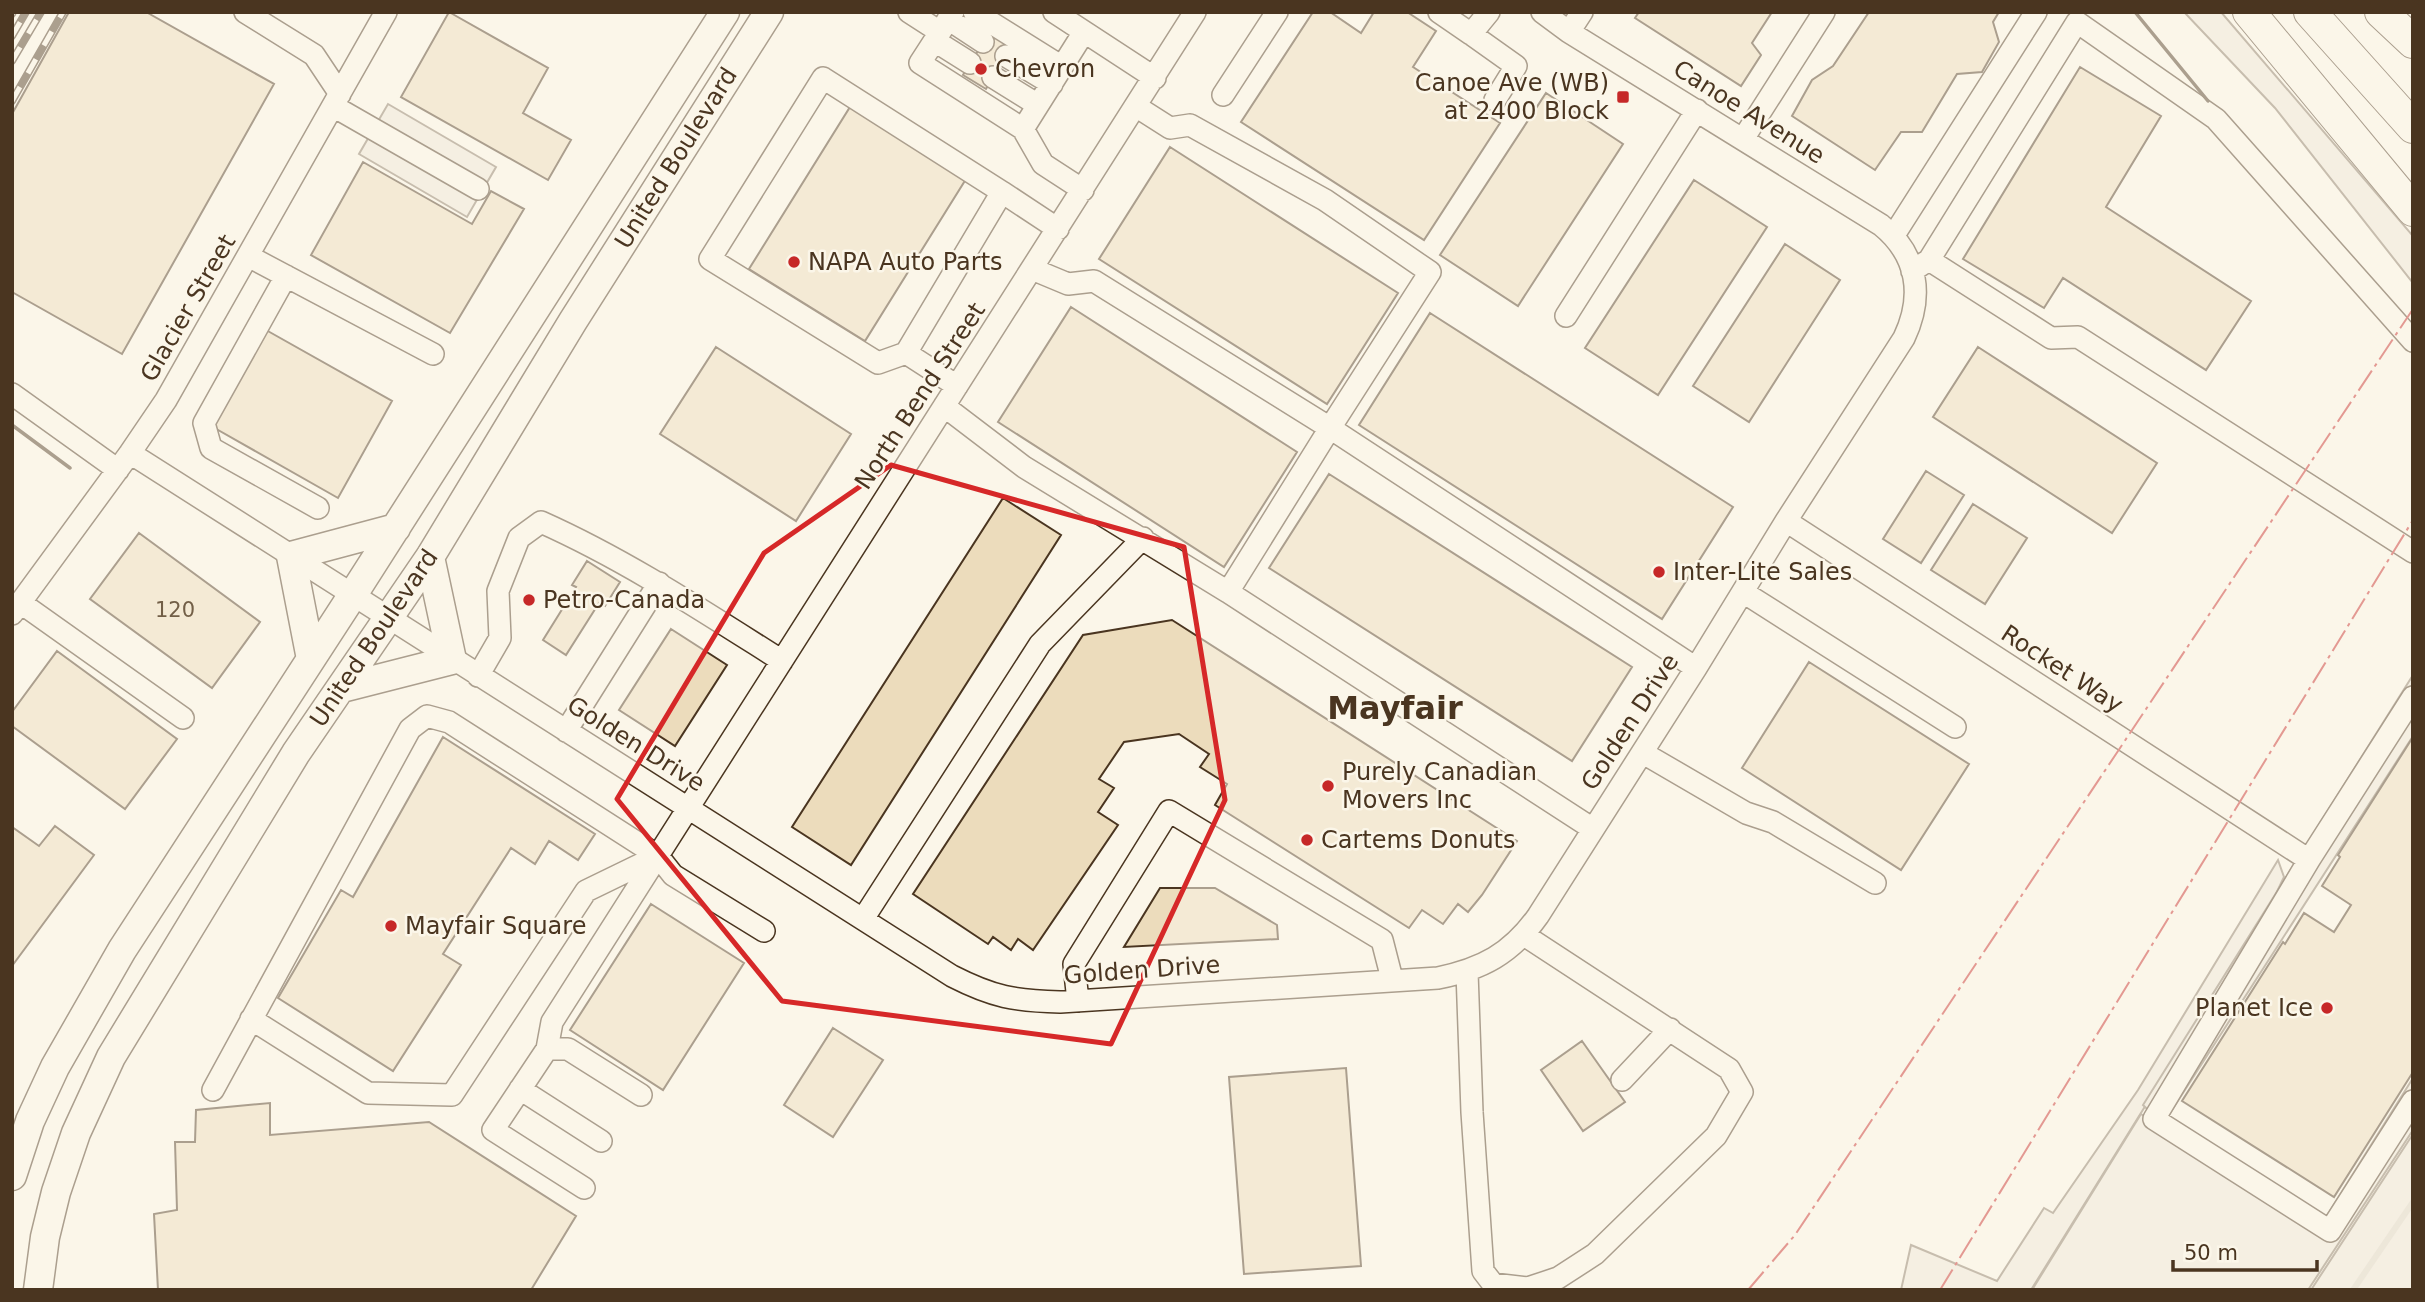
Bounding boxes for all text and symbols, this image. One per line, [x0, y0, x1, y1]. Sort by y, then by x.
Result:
street label: Canoe Avenue [1668, 54, 1830, 170]
place label: Chevron [995, 55, 1095, 83]
marker: Chevron [973, 61, 989, 77]
street label: United Boulevard [609, 62, 743, 254]
place label: Canoe Ave (WB) at 2400 Block [1415, 69, 1609, 125]
marker: Canoe Ave (WB) at 2400 Block [1615, 89, 1631, 105]
street label: Glacier Street [135, 230, 241, 386]
place label: NAPA Auto Parts [808, 248, 1003, 276]
marker: NAPA Auto Parts [786, 254, 802, 270]
street label: North Bend Street [849, 297, 991, 495]
street label: United Boulevard [304, 544, 444, 732]
place label: Inter-Lite Sales [1673, 558, 1852, 586]
marker: Inter-Lite Sales [1651, 564, 1667, 580]
place label: Petro-Canada [543, 586, 705, 614]
marker: Petro-Canada [521, 592, 537, 608]
house number: 120 [155, 598, 195, 622]
street label: Rocket Way [1996, 619, 2128, 719]
street label: Golden Drive [1576, 649, 1684, 795]
district label: Mayfair [1327, 689, 1463, 727]
street label: Golden Drive [562, 691, 710, 797]
place label: Purely Canadian Movers Inc [1342, 758, 1537, 814]
marker: Purely Canadian Movers Inc [1320, 778, 1336, 794]
place label: Cartems Donuts [1321, 826, 1516, 854]
marker: Cartems Donuts [1299, 832, 1315, 848]
place label: Mayfair Square [405, 912, 586, 940]
marker: Mayfair Square [383, 918, 399, 934]
street label: Golden Drive [1063, 951, 1221, 989]
place label: Planet Ice [2195, 994, 2313, 1022]
marker: Planet Ice [2319, 1000, 2335, 1016]
scale bar [2173, 1228, 2316, 1272]
text: 50 m [2184, 1241, 2238, 1265]

